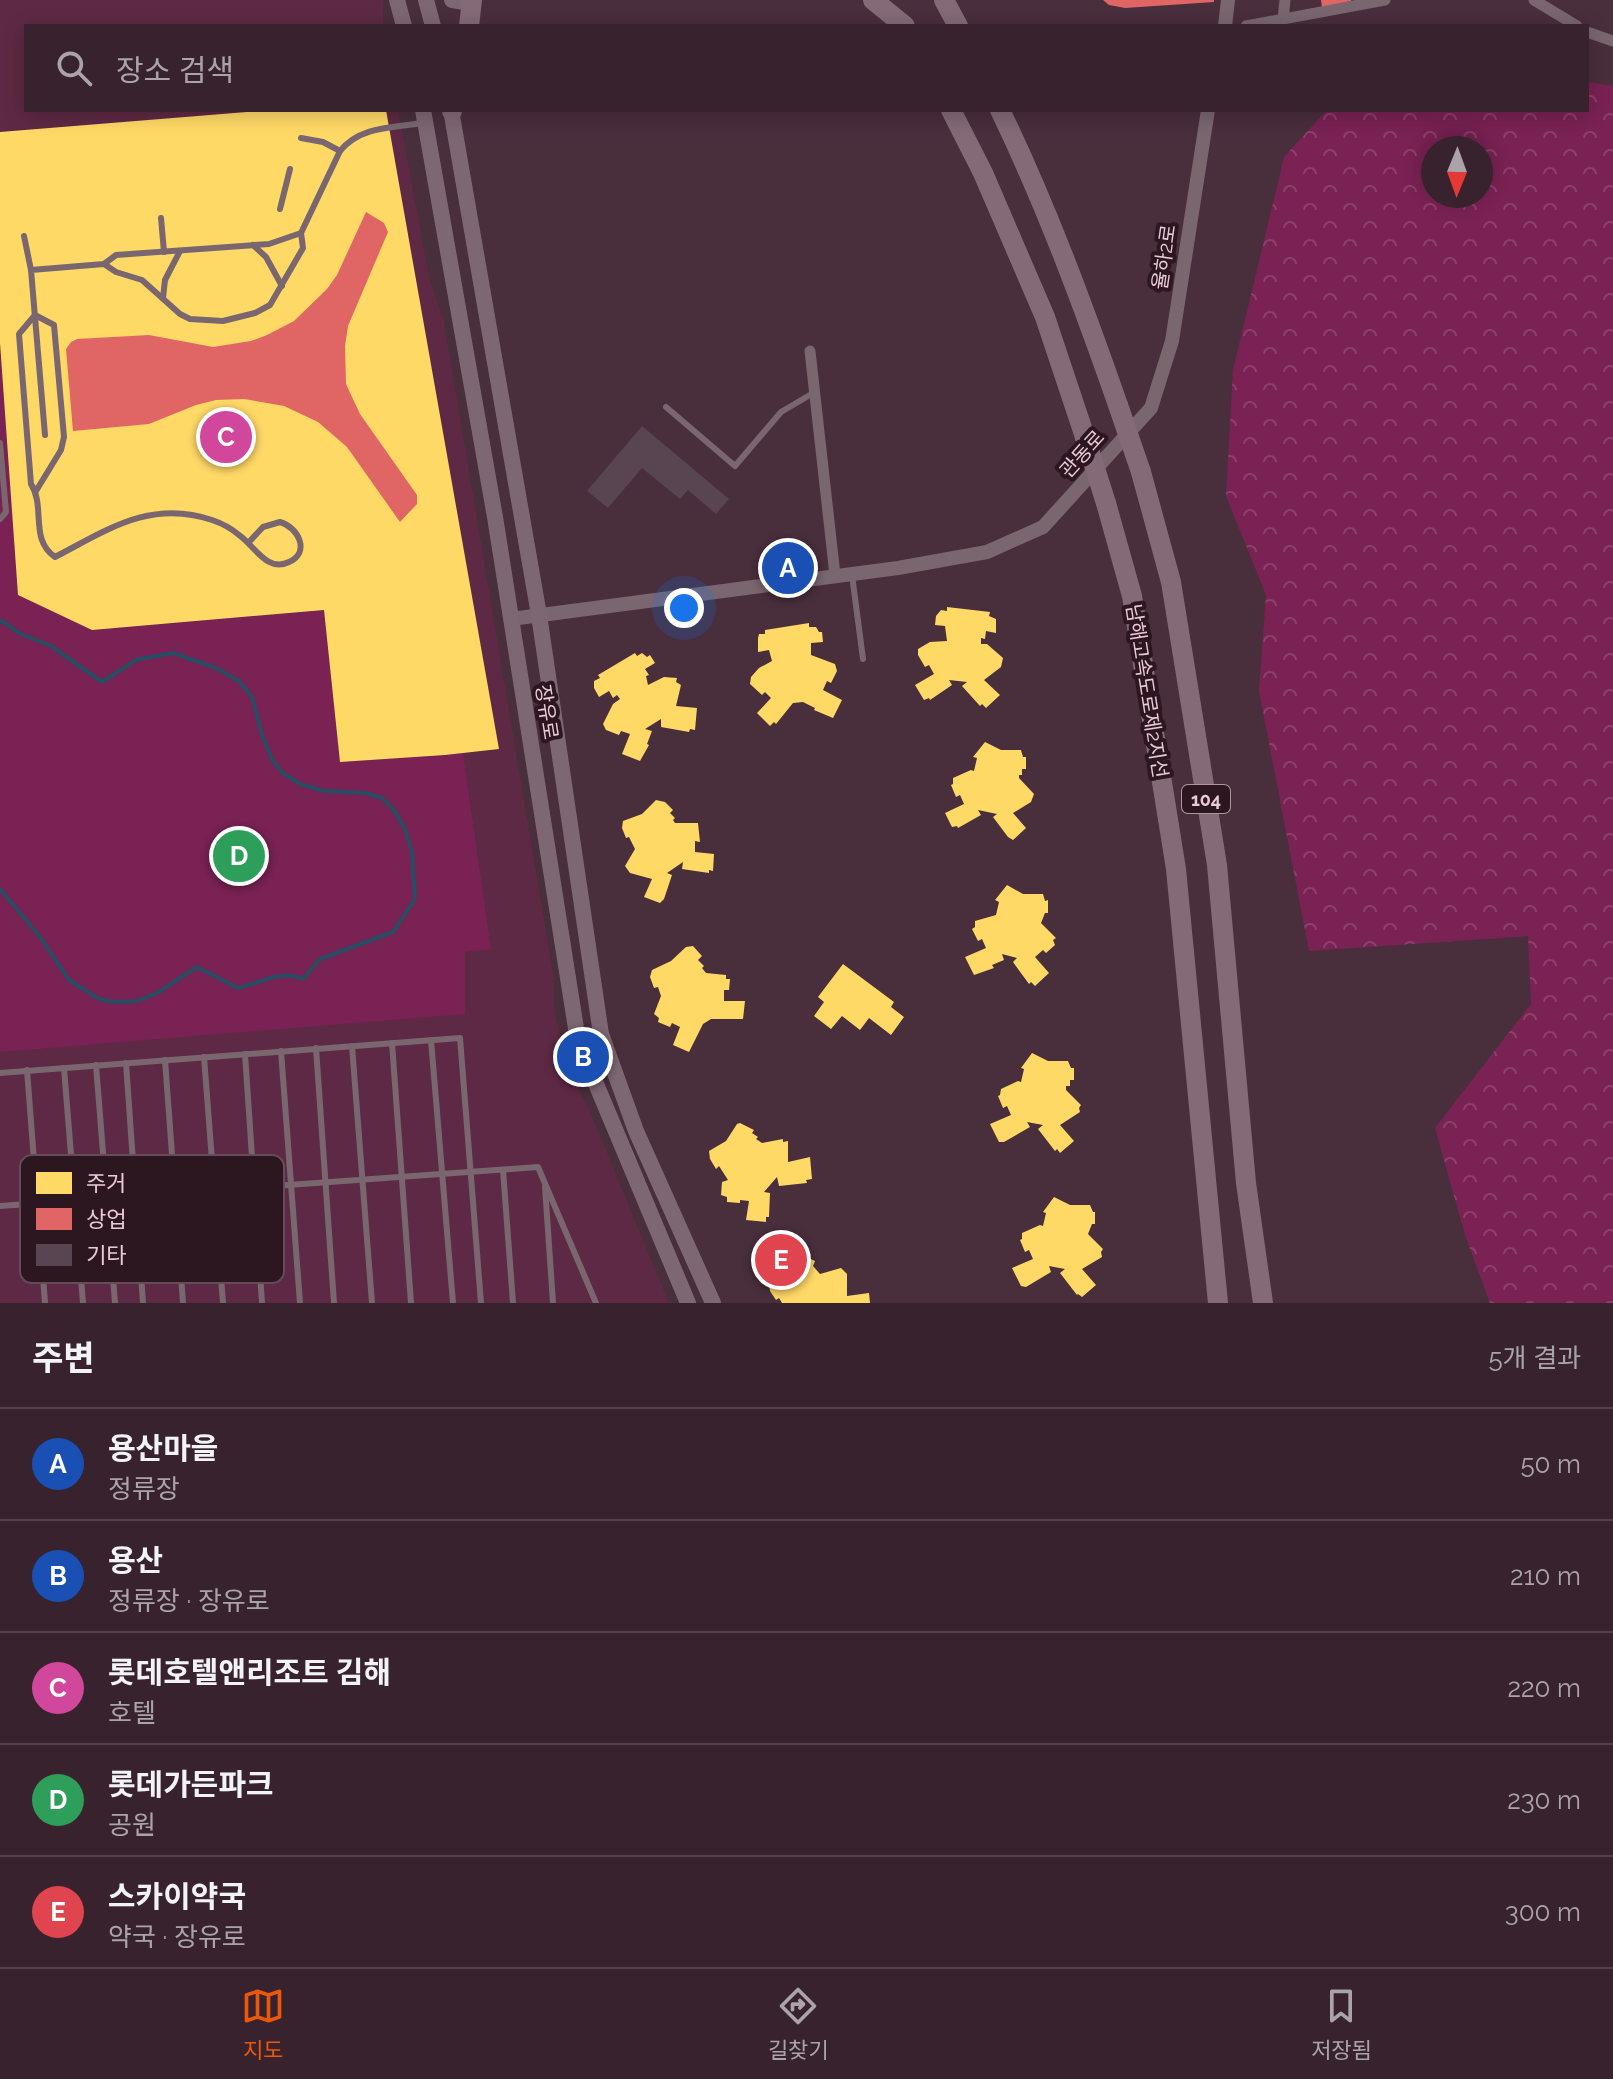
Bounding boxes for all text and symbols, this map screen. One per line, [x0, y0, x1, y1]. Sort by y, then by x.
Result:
search box [24, 24, 1589, 112]
icon: search [52, 46, 96, 90]
text: 장소 검색 [116, 53, 234, 88]
north arrow [1421, 136, 1493, 208]
street label: 율하2로 [1148, 223, 1180, 291]
pin: C [200, 407, 252, 467]
street label: 관동로 [1055, 425, 1109, 483]
pin: A [762, 538, 814, 598]
your location [664, 588, 704, 628]
street label: 남해고속도로제2지선 [1121, 602, 1173, 780]
street label: 장유로 [531, 683, 563, 741]
road number: 104 [1182, 785, 1230, 813]
pin: D [213, 826, 265, 886]
pin: B [557, 1027, 609, 1087]
legend [20, 1155, 284, 1283]
text: 주거 [86, 1170, 126, 1196]
text: 상업 [86, 1206, 126, 1232]
pin: E [755, 1230, 807, 1290]
text: 기타 [86, 1242, 126, 1268]
text: 주변 [32, 1338, 95, 1378]
text: 5개 결과 [1488, 1343, 1581, 1373]
text: 용산마을 [108, 1431, 218, 1466]
text: A [49, 1449, 67, 1479]
text: 50 m [1520, 1449, 1581, 1479]
text: 정류장 [108, 1474, 180, 1504]
text: 용산 [108, 1543, 163, 1578]
text: B [49, 1561, 67, 1591]
text: 210 m [1510, 1561, 1581, 1591]
text: 정류장 · 장유로 [108, 1586, 270, 1616]
text: 롯데호텔앤리조트 김해 [108, 1655, 391, 1690]
text: C [49, 1673, 67, 1703]
text: 220 m [1507, 1673, 1581, 1703]
text: 호텔 [108, 1698, 156, 1728]
text: 롯데가든파크 [108, 1767, 274, 1802]
text: D [49, 1785, 67, 1815]
text: 230 m [1507, 1785, 1581, 1815]
text: 공원 [108, 1810, 156, 1840]
text: 스카이약국 [108, 1879, 246, 1914]
text: E [50, 1897, 66, 1927]
text: 300 m [1505, 1897, 1581, 1927]
text: 약국 · 장유로 [108, 1922, 246, 1952]
tab: 지도 [241, 1984, 285, 2064]
tab: 길찾기 [768, 1984, 828, 2064]
tab: 저장됨 [1311, 1984, 1372, 2064]

